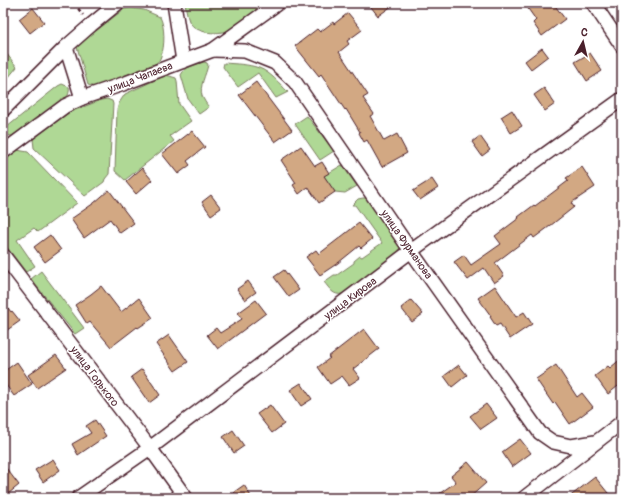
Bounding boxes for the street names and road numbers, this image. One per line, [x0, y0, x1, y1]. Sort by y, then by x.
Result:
street label: улица Чапаева [105, 59, 174, 96]
street label: улица Фурманова [377, 206, 435, 281]
street label: улица Кирова [321, 274, 379, 323]
street label: улица Горького [67, 343, 122, 409]

